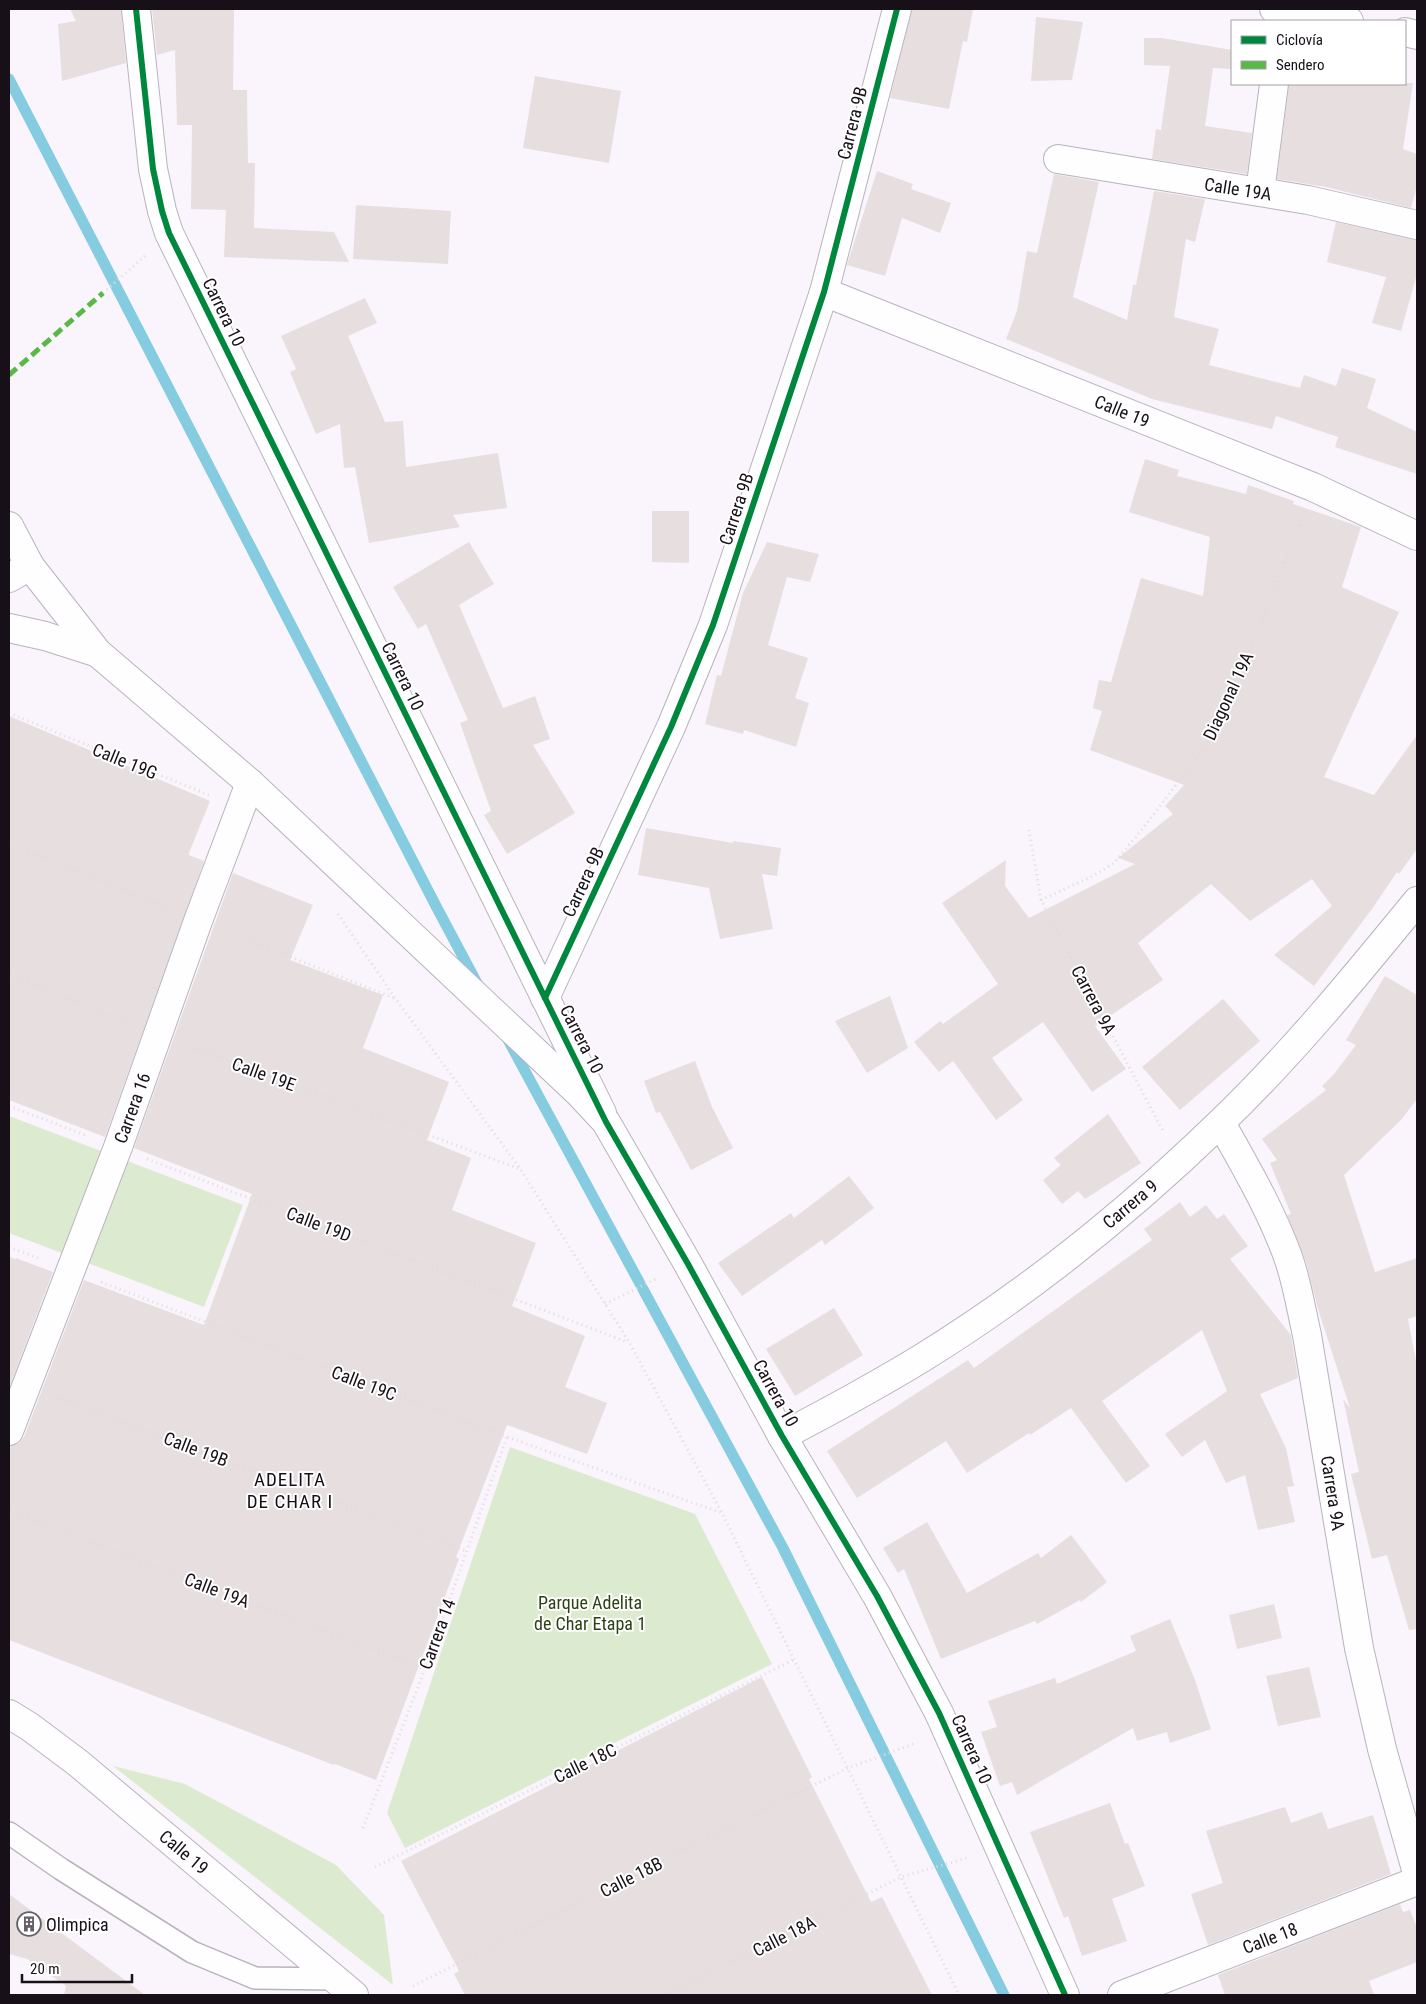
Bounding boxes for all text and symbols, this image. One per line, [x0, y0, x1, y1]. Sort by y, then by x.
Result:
legend [1231, 20, 1406, 85]
text: Ciclovía [1276, 31, 1323, 49]
text: Sendero [1276, 56, 1325, 74]
street label: Carrera 9B [833, 84, 871, 162]
street label: Calle 19A [1203, 173, 1274, 205]
street label: Carrera 10 [198, 274, 250, 350]
street label: Calle 19 [1091, 391, 1153, 431]
street label: Carrera 9B [714, 470, 758, 548]
street label: Carrera 10 [377, 638, 429, 714]
street label: Diagonal 19A [1198, 648, 1258, 743]
street label: Calle 19G [90, 739, 160, 783]
street label: Carrera 9B [558, 844, 608, 920]
street label: Carrera 9A [1067, 962, 1121, 1039]
street label: Carrera 10 [556, 1001, 608, 1077]
street label: Calle 19E [229, 1053, 299, 1095]
street label: Carrera 16 [110, 1070, 154, 1146]
street label: Carrera 9 [1098, 1175, 1162, 1233]
street label: Calle 19D [284, 1202, 354, 1246]
street label: Carrera 10 [749, 1356, 803, 1430]
street label: Calle 19C [329, 1361, 399, 1405]
street label: Calle 19B [161, 1427, 231, 1471]
street label: Carrera 9A [1317, 1454, 1349, 1532]
district label: ADELITA DE CHAR I [247, 1468, 333, 1513]
street label: Calle 19A [182, 1568, 253, 1612]
park label: Parque Adelita de Char Etapa 1 [534, 1592, 646, 1634]
street label: Carrera 14 [415, 1596, 460, 1672]
street label: Carrera 10 [947, 1711, 997, 1787]
street label: Calle 18C [550, 1739, 620, 1787]
street label: Calle 19 [155, 1825, 213, 1879]
street label: Calle 18B [596, 1852, 666, 1902]
building icon: Olimpica [16, 1911, 42, 1937]
street label: Calle 18A [749, 1911, 820, 1961]
place label: Olimpica [46, 1914, 109, 1935]
street label: Calle 18 [1239, 1918, 1301, 1958]
scale bar [22, 1952, 132, 1984]
text: 20 m [30, 1960, 60, 1978]

